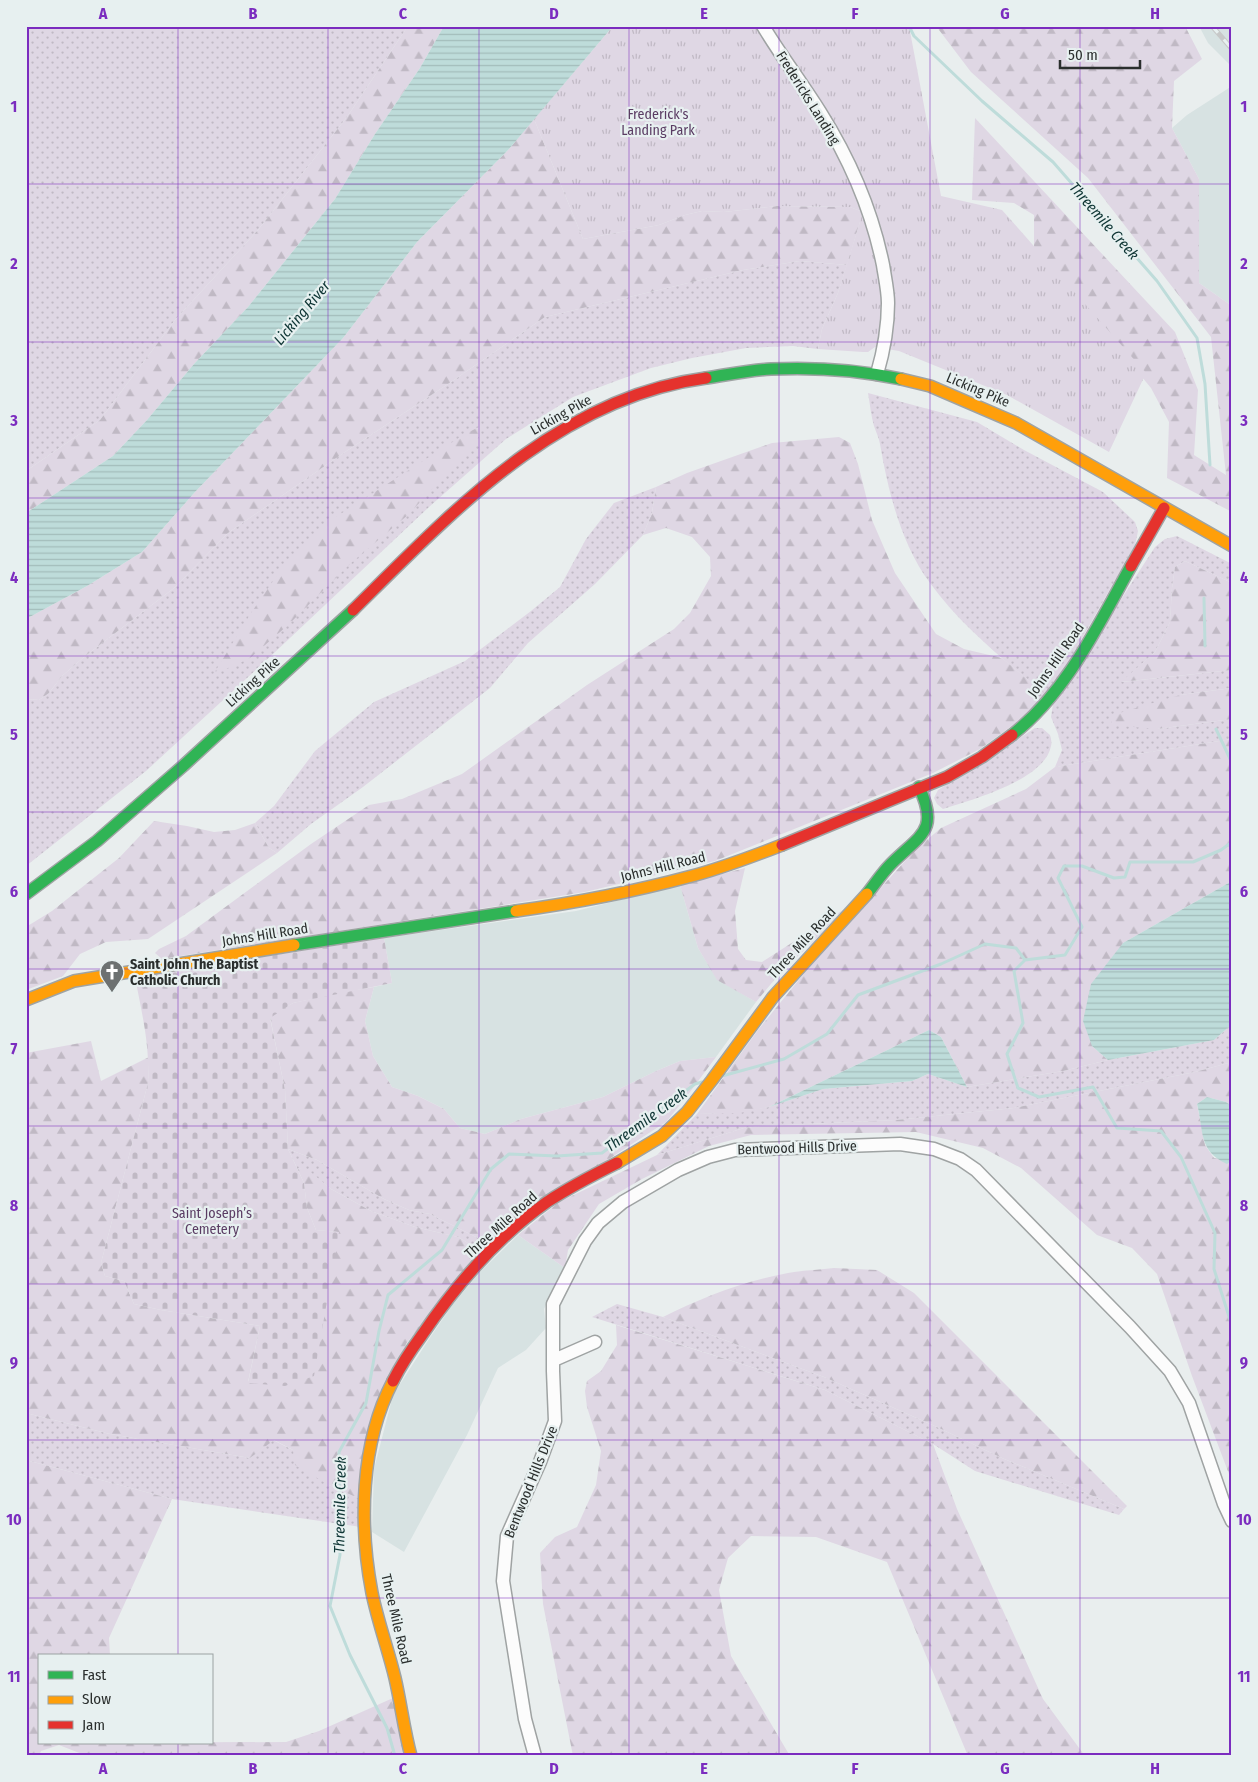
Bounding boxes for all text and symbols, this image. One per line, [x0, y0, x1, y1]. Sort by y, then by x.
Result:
text: A [98, 4, 108, 23]
text: B [249, 4, 258, 23]
text: C [399, 4, 408, 23]
text: D [549, 4, 559, 23]
text: E [700, 4, 708, 23]
text: F [851, 4, 859, 23]
text: G [1000, 4, 1010, 23]
text: H [1150, 4, 1160, 23]
scale bar [1060, 38, 1140, 70]
text: 50 m [1068, 46, 1098, 64]
street label: Fredericks Landing [772, 48, 844, 148]
text: 1 [11, 97, 17, 116]
text: 1 [1241, 97, 1247, 116]
park label: Frederick's Landing Park [621, 106, 695, 139]
water label: Threemile Creek [1065, 178, 1143, 264]
text: 2 [9, 254, 18, 273]
text: 2 [1239, 254, 1248, 273]
water label: Licking River [270, 277, 334, 349]
street label: Licking Pike [944, 369, 1012, 411]
street label: Licking Pike [527, 391, 595, 439]
text: 3 [9, 411, 18, 430]
text: 3 [1239, 411, 1248, 430]
text: 4 [10, 568, 18, 587]
text: 4 [1240, 568, 1248, 587]
street label: Johns Hill Road [1024, 620, 1088, 700]
street label: Licking Pike [222, 653, 284, 711]
text: 5 [10, 725, 18, 744]
text: 5 [1240, 725, 1248, 744]
street label: Johns Hill Road [619, 848, 707, 886]
text: 6 [10, 882, 18, 901]
text: 6 [1240, 882, 1248, 901]
street label: Three Mile Road [764, 904, 840, 982]
street label: Johns Hill Road [221, 920, 309, 950]
place label: Saint John The Baptist Catholic Church [130, 956, 259, 989]
church icon: Saint John The Baptist Catholic Church [99, 959, 125, 993]
text: 7 [11, 1039, 18, 1058]
text: 7 [1241, 1039, 1248, 1058]
water label: Threemile Creek [601, 1084, 691, 1156]
street label: Bentwood Hills Drive [737, 1137, 857, 1159]
street label: Three Mile Road [461, 1188, 541, 1262]
text: 8 [10, 1196, 19, 1215]
text: 8 [1240, 1196, 1249, 1215]
park label: Saint Joseph’s Cemetery [172, 1205, 252, 1238]
text: 9 [10, 1353, 18, 1372]
text: 9 [1240, 1353, 1248, 1372]
street label: Bentwood Hills Drive [501, 1423, 561, 1541]
water label: Threemile Creek [330, 1456, 350, 1554]
text: 10 [6, 1510, 22, 1529]
text: 10 [1236, 1510, 1252, 1529]
street label: Three Mile Road [377, 1572, 415, 1666]
legend [38, 1654, 212, 1744]
text: Fast [82, 1666, 106, 1684]
text: 11 [7, 1667, 21, 1686]
text: 11 [1237, 1667, 1251, 1686]
text: Slow [82, 1690, 111, 1708]
text: Jam [82, 1716, 105, 1734]
text: A [98, 1759, 108, 1778]
text: B [249, 1759, 258, 1778]
text: C [399, 1759, 408, 1778]
text: D [549, 1759, 559, 1778]
text: E [700, 1759, 708, 1778]
text: F [851, 1759, 859, 1778]
text: G [1000, 1759, 1010, 1778]
text: H [1150, 1759, 1160, 1778]

